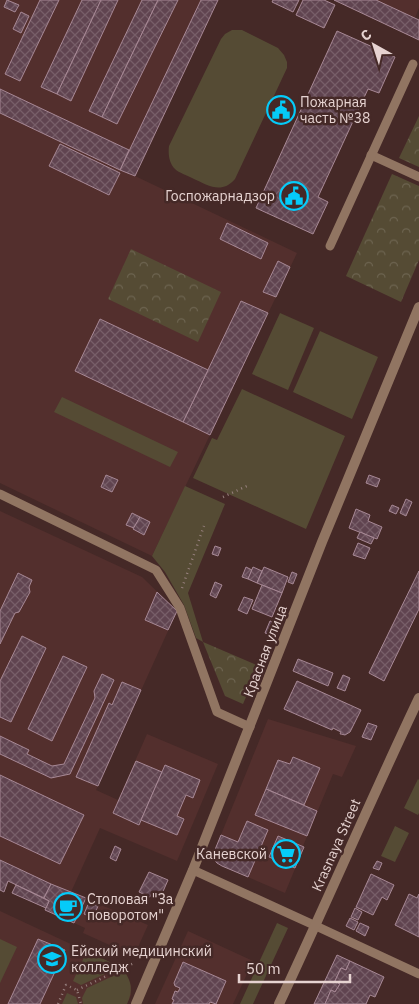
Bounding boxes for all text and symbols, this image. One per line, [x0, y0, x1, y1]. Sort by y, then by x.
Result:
north arrow [349, 20, 399, 70]
text: С [357, 25, 375, 45]
place label: Пожарная часть №38 [300, 93, 370, 127]
public building icon: Пожарная часть №38 [266, 95, 296, 125]
public building icon: Госпожарнадзор [279, 181, 309, 211]
place label: Госпожарнадзор [165, 187, 275, 205]
street label: Красная улица [239, 602, 291, 700]
street label: Krasnaya Street [308, 796, 364, 894]
supermarket icon: Каневской [271, 839, 301, 869]
place label: Каневской [196, 845, 267, 863]
place label: Столовая "За поворотом" [87, 890, 174, 924]
cafe icon: Столовая "За поворотом" [53, 892, 83, 922]
place label: Ейский медицинский колледж [71, 942, 212, 976]
school or university icon: Ейский медицинский колледж [37, 944, 67, 974]
scale bar [239, 952, 350, 984]
text: 50 m [246, 959, 281, 978]

